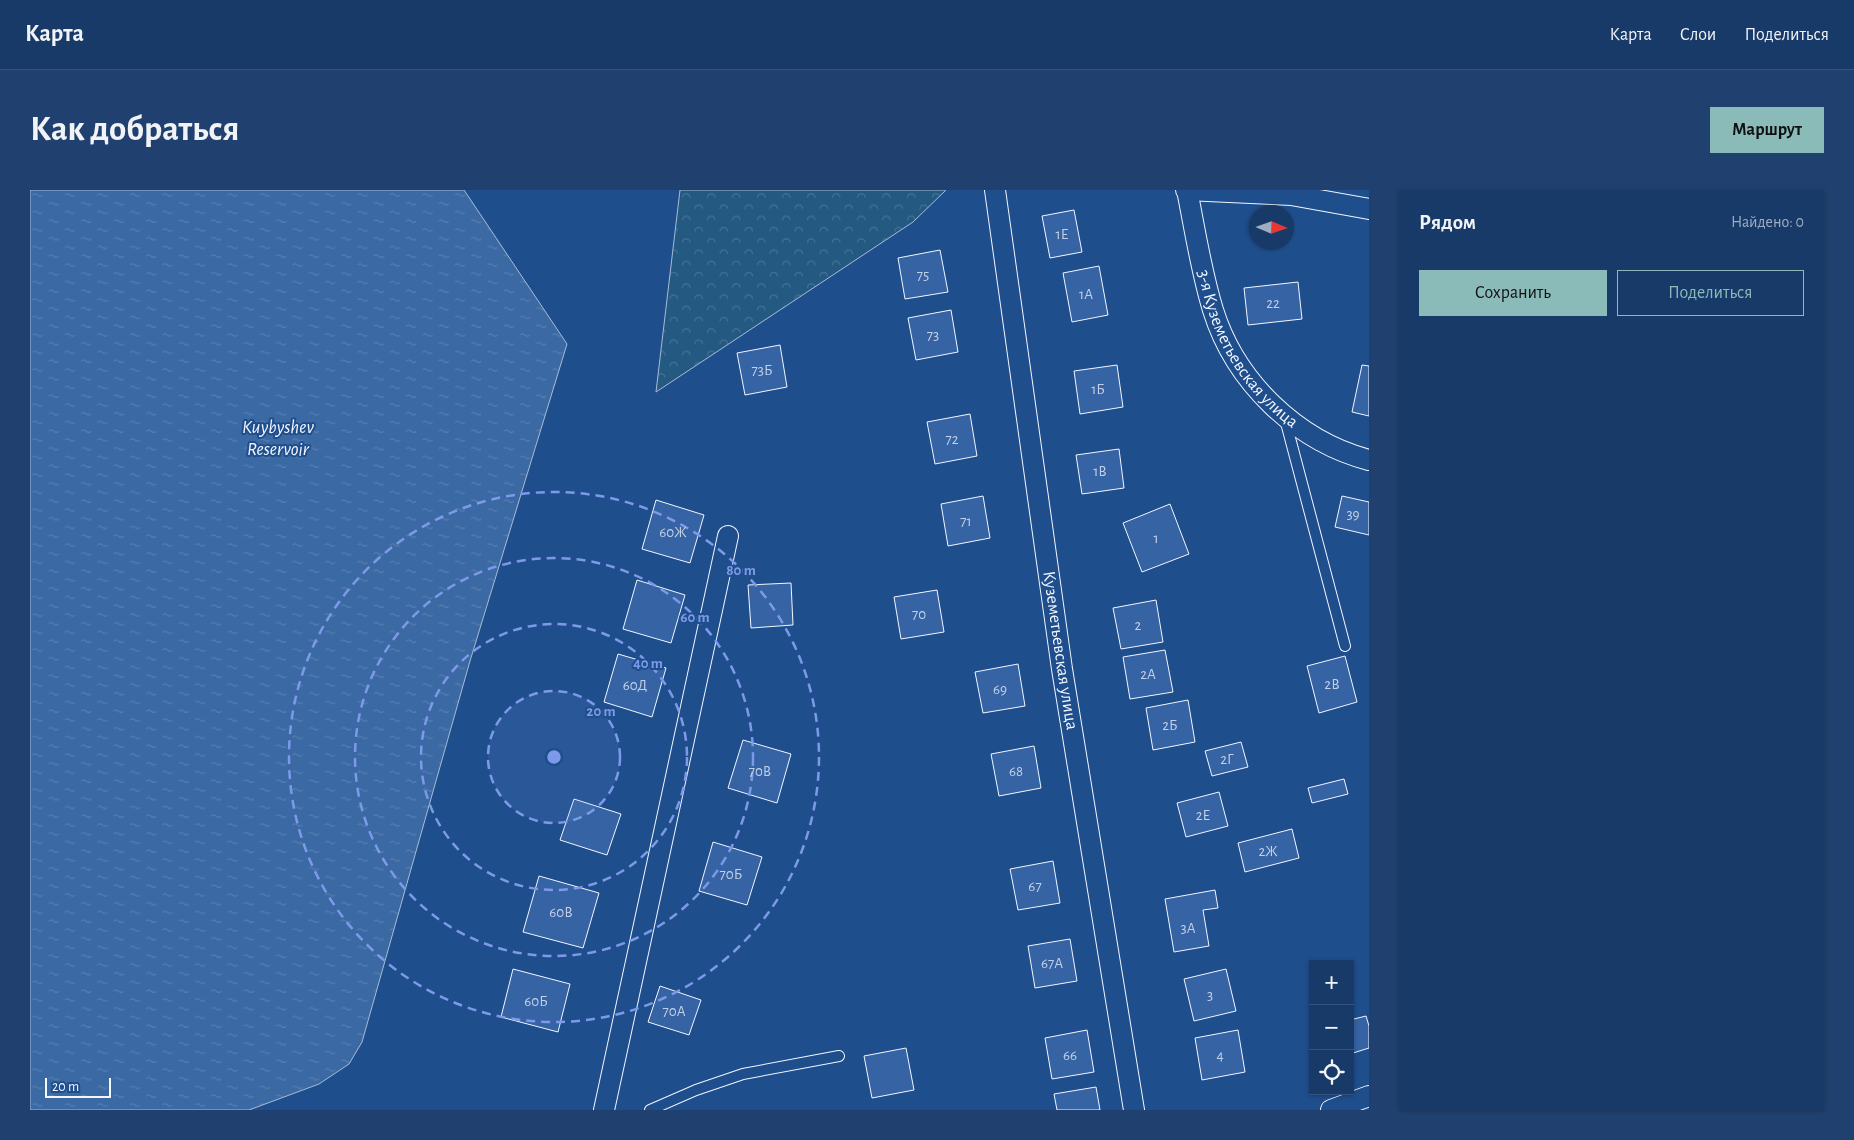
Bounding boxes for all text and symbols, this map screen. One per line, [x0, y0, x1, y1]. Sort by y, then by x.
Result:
text: Карта [25, 22, 84, 46]
text: Карта [1610, 26, 1652, 44]
text: Слои [1680, 26, 1716, 44]
text: Поделиться [1744, 26, 1829, 44]
button: Маршрут [1710, 107, 1824, 153]
text: Как добраться [30, 112, 239, 147]
north arrow [1249, 205, 1294, 250]
text: Рядом [1419, 212, 1476, 233]
text: Найдено: 0 [1731, 214, 1804, 230]
house number: 1Е [1055, 227, 1069, 242]
house number: 75 [917, 268, 929, 283]
street label: 3-я Куземетьевская улица [1194, 268, 1301, 432]
button: Сохранить [1419, 270, 1607, 316]
button: Поделиться [1617, 270, 1804, 316]
house number: 1А [1079, 287, 1093, 302]
house number: 22 [1266, 296, 1280, 311]
house number: 73 [927, 328, 939, 343]
house number: 73Б [751, 363, 773, 378]
house number: 1Б [1091, 382, 1105, 397]
water label: Kuybyshev Reservoir [242, 418, 314, 459]
house number: 72 [945, 432, 959, 447]
house number: 1В [1093, 464, 1107, 479]
house number: 39 [1346, 507, 1360, 522]
house number: 71 [960, 514, 972, 529]
house number: 60Ж [659, 525, 687, 540]
house number: 1 [1153, 531, 1159, 546]
text: 80 m [726, 563, 756, 578]
street label: Куземетьевская улица [1039, 570, 1081, 731]
house number: 70 [912, 607, 926, 622]
text: 60 m [680, 610, 710, 625]
house number: 2 [1135, 618, 1142, 633]
text: 40 m [633, 656, 663, 671]
house number: 2А [1140, 667, 1156, 682]
house number: 2В [1324, 677, 1340, 692]
house number: 60Д [623, 678, 648, 693]
house number: 69 [993, 682, 1007, 697]
text: 20 m [586, 704, 616, 719]
house number: 2Б [1162, 718, 1178, 733]
centre of rings [545, 748, 563, 766]
house number: 2Г [1220, 752, 1234, 767]
house number: 70В [749, 764, 771, 779]
house number: 68 [1009, 764, 1023, 779]
house number: 2Е [1196, 808, 1210, 823]
house number: 2Ж [1258, 844, 1278, 859]
house number: 70Б [720, 867, 742, 882]
house number: 67 [1028, 879, 1042, 894]
house number: 60В [549, 905, 573, 920]
house number: 3А [1180, 921, 1196, 936]
house number: 67А [1041, 956, 1063, 971]
map controls [1309, 960, 1354, 1095]
button: + [1309, 960, 1354, 1005]
house number: 3 [1207, 988, 1213, 1003]
house number: 60Б [524, 994, 548, 1009]
house number: 70А [663, 1004, 686, 1019]
button: − [1309, 1005, 1354, 1050]
house number: 66 [1063, 1048, 1077, 1063]
house number: 4 [1216, 1048, 1224, 1063]
button: locate [1309, 1050, 1354, 1095]
scale bar [45, 1075, 111, 1098]
text: 20 m [52, 1080, 79, 1094]

